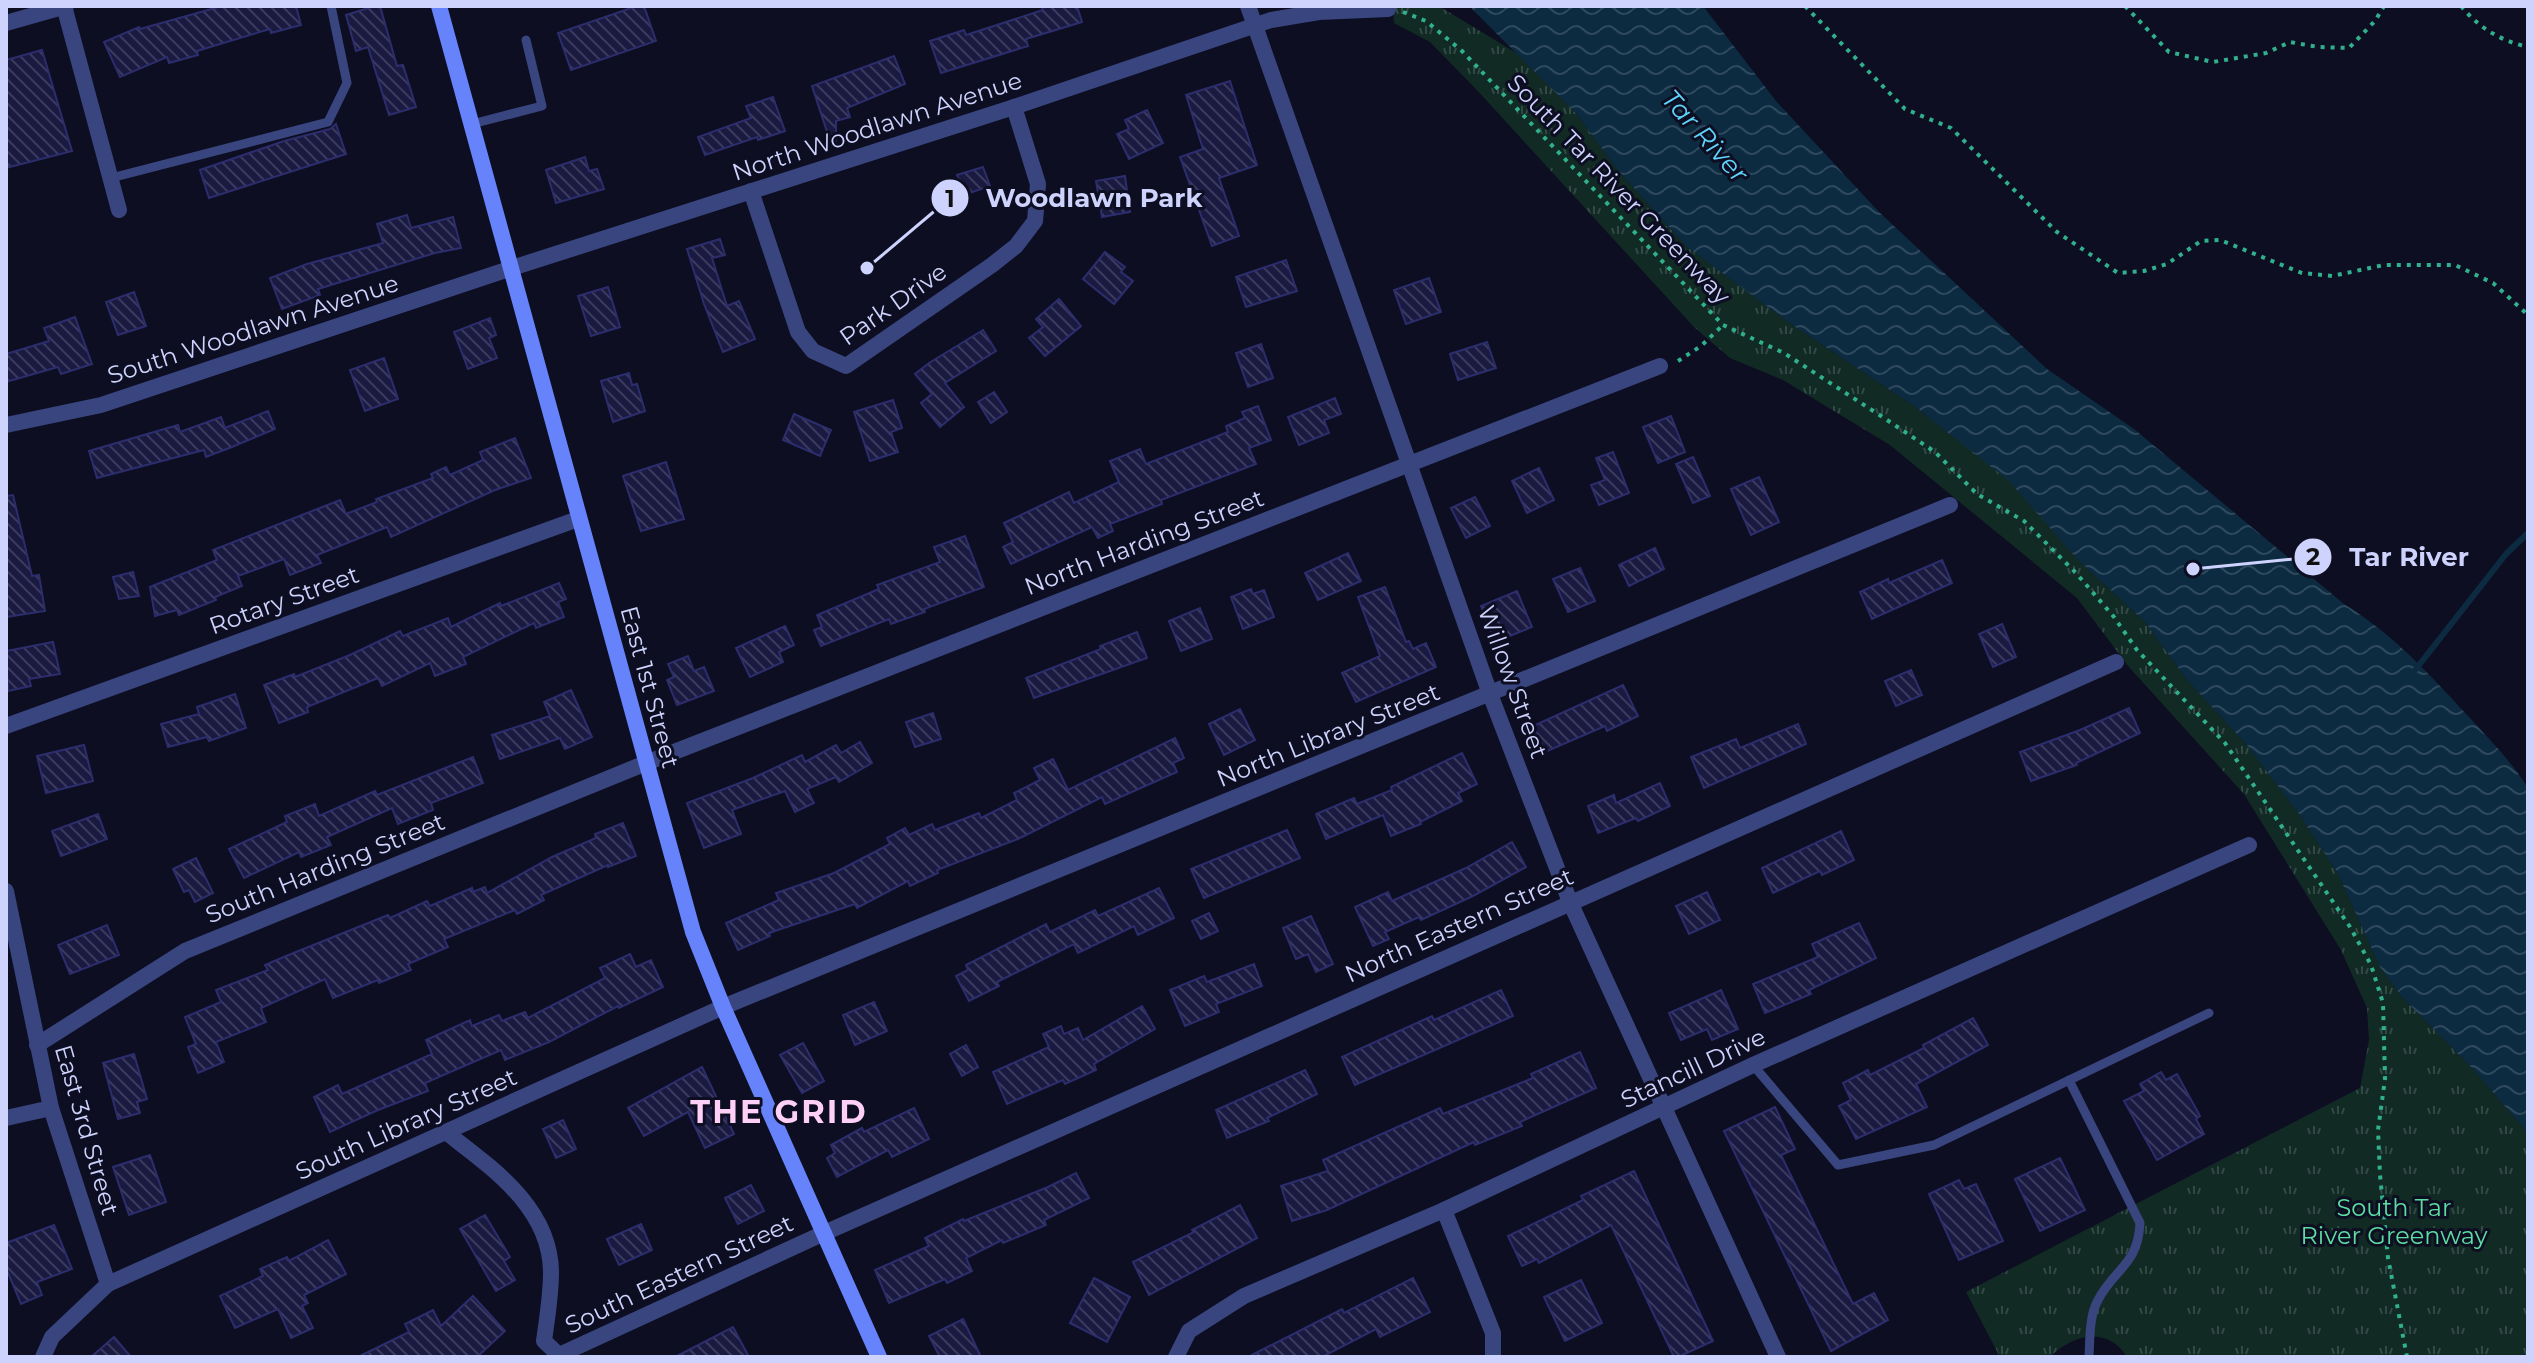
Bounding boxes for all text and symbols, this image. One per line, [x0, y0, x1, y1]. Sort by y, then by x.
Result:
street label: North Woodlawn Avenue [728, 65, 1026, 187]
street label: South Tar River Greenway [1501, 68, 1737, 310]
water label: Tar River [1655, 83, 1755, 189]
callout: Woodlawn Park [930, 173, 1219, 223]
text: Woodlawn Park [986, 182, 1203, 214]
text: 1 [945, 184, 955, 213]
street label: Park Drive [834, 257, 952, 351]
street label: South Woodlawn Avenue [104, 268, 402, 390]
street label: North Harding Street [1020, 483, 1268, 601]
callout: Tar River [2293, 532, 2485, 582]
text: Tar River [2349, 541, 2469, 573]
text: 2 [2306, 542, 2320, 571]
street label: Rotary Street [205, 559, 363, 641]
street label: Willow Street [1472, 602, 1554, 762]
street label: East 1st Street [614, 603, 686, 772]
street label: North Library Street [1212, 677, 1444, 793]
street label: South Harding Street [201, 807, 449, 929]
street label: North Eastern Street [1340, 861, 1578, 988]
street label: Stancill Drive [1616, 1022, 1770, 1114]
street label: East 3rd Street [49, 1042, 125, 1219]
street label: South Library Street [291, 1062, 521, 1186]
district label: THE GRID [690, 1092, 868, 1131]
park label: South Tar River Greenway [2300, 1193, 2488, 1250]
street label: South Eastern Street [560, 1208, 798, 1340]

